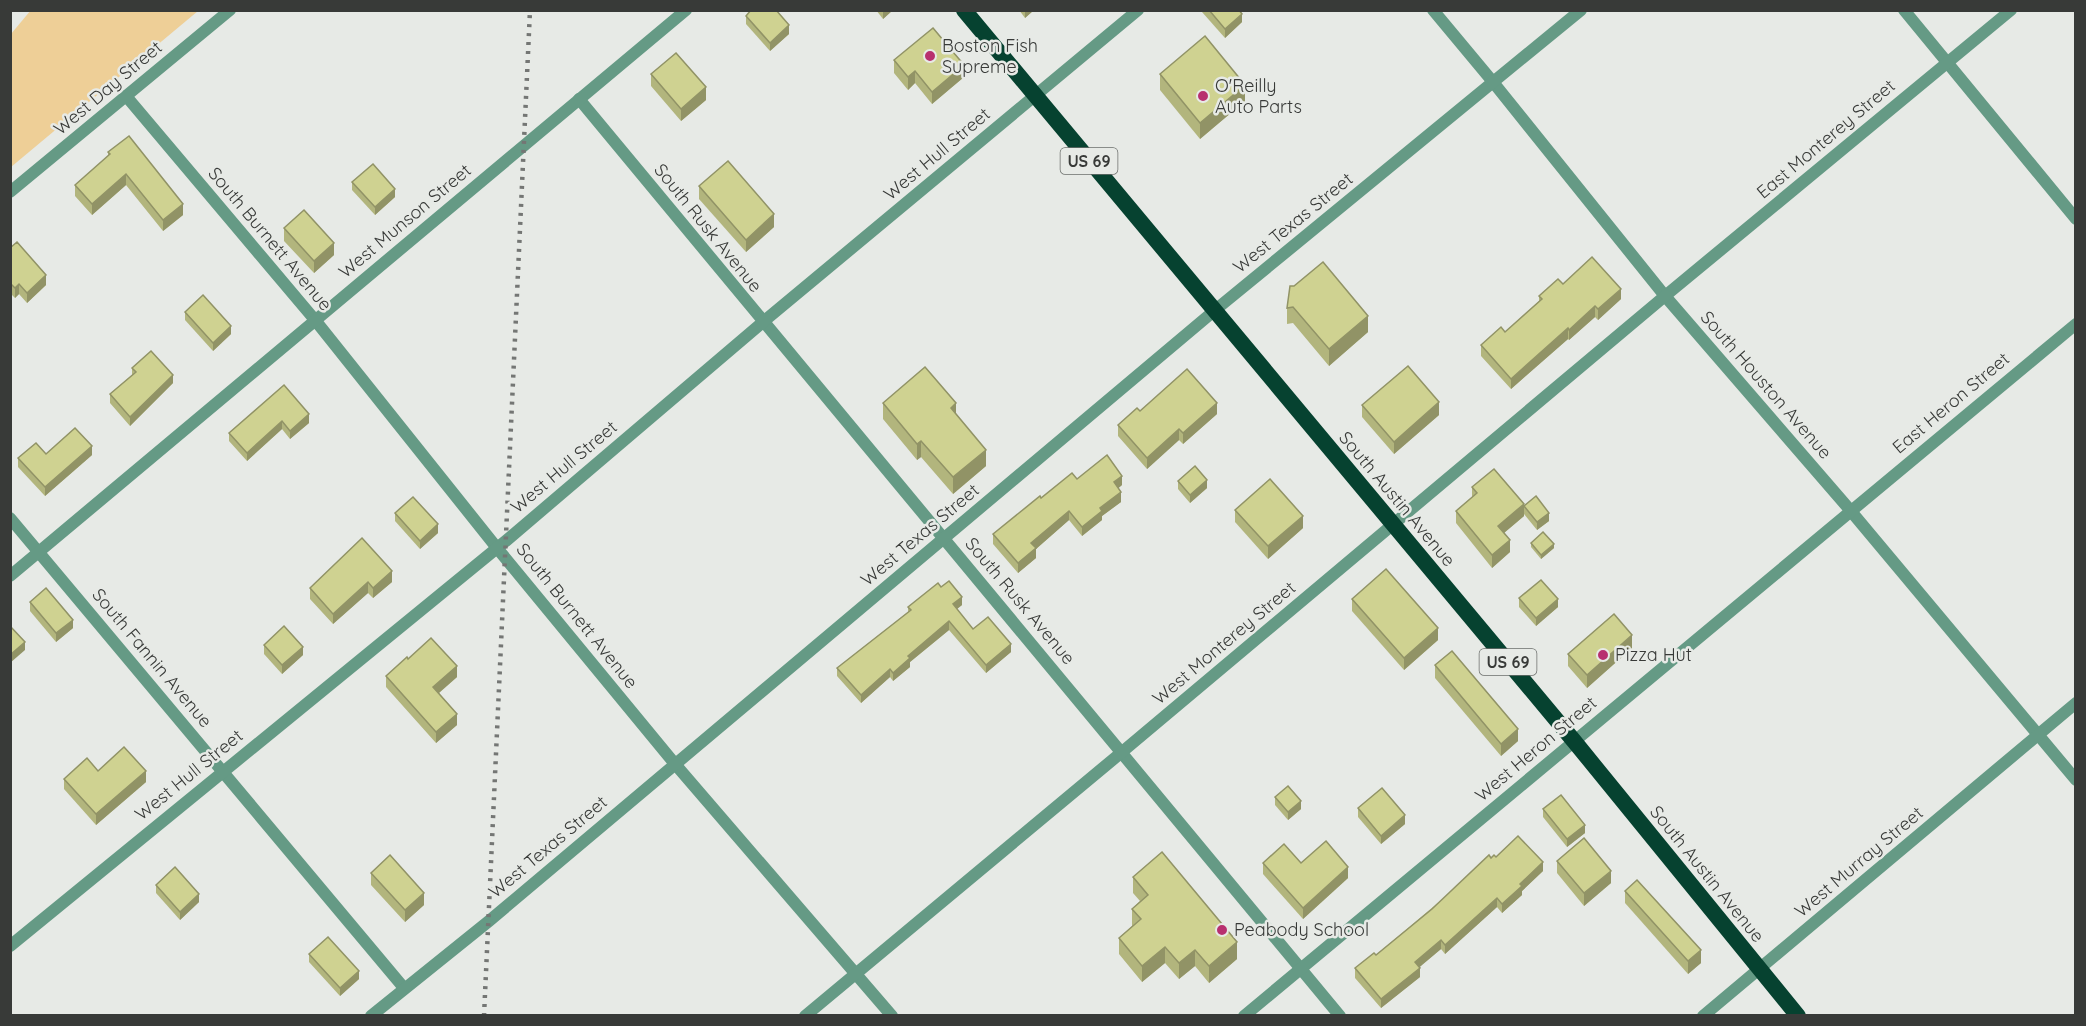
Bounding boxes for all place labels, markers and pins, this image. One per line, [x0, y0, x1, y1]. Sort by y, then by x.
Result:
place label: Boston Fish Supreme [942, 34, 1038, 78]
marker: Boston Fish Supreme [923, 49, 937, 63]
place label: O'Reilly Auto Parts [1215, 74, 1302, 118]
marker: O'Reilly Auto Parts [1196, 89, 1210, 103]
place label: Pizza Hut [1615, 643, 1692, 666]
marker: Pizza Hut [1596, 648, 1610, 662]
place label: Peabody School [1234, 918, 1369, 941]
marker: Peabody School [1215, 923, 1229, 937]

